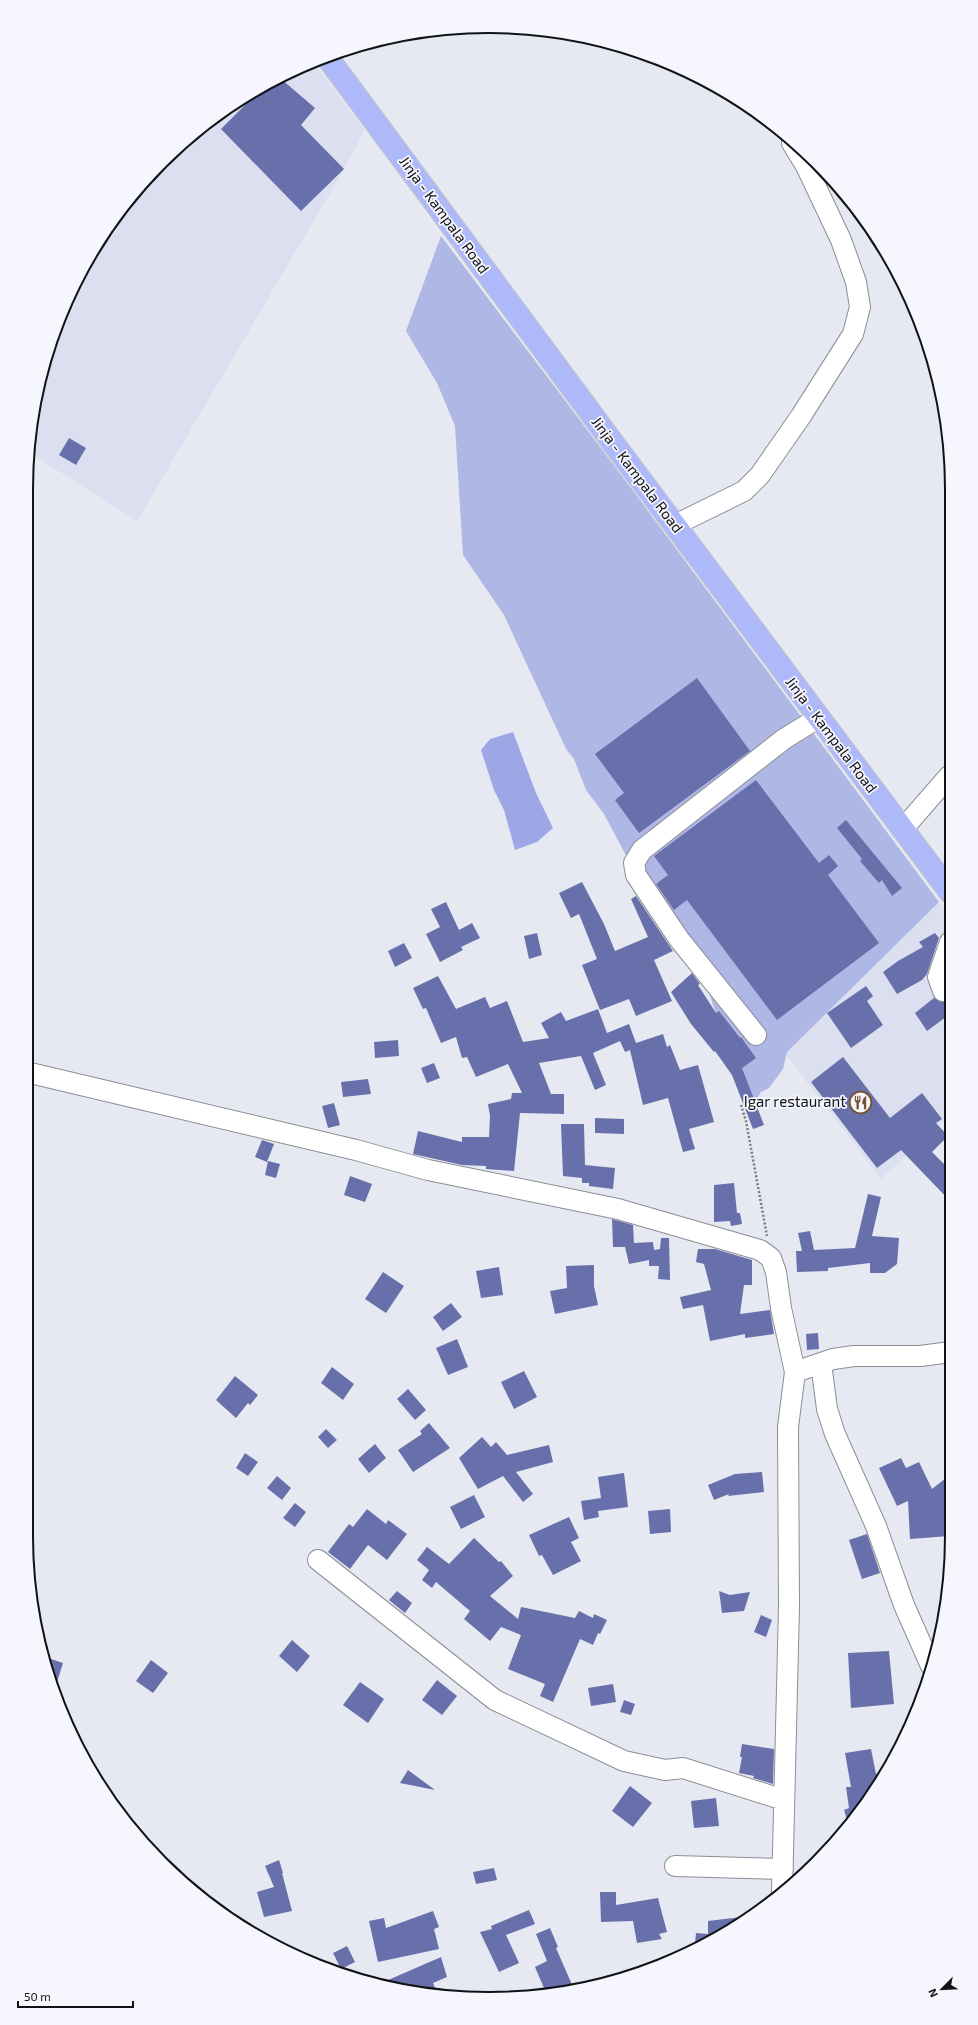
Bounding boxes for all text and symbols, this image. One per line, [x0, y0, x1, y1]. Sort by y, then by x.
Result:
street label: Jinja - Kampala Road [395, 152, 493, 277]
street label: Jinja - Kampala Road [587, 413, 687, 537]
street label: Jinja - Kampala Road [781, 673, 881, 797]
restaurant icon: Igar restaurant [848, 1089, 874, 1115]
place label: Igar restaurant [744, 1092, 846, 1110]
north arrow [922, 1969, 962, 2009]
scale bar [18, 1983, 133, 2009]
text: N [925, 1987, 940, 2000]
text: 50 m [24, 1989, 51, 2003]

